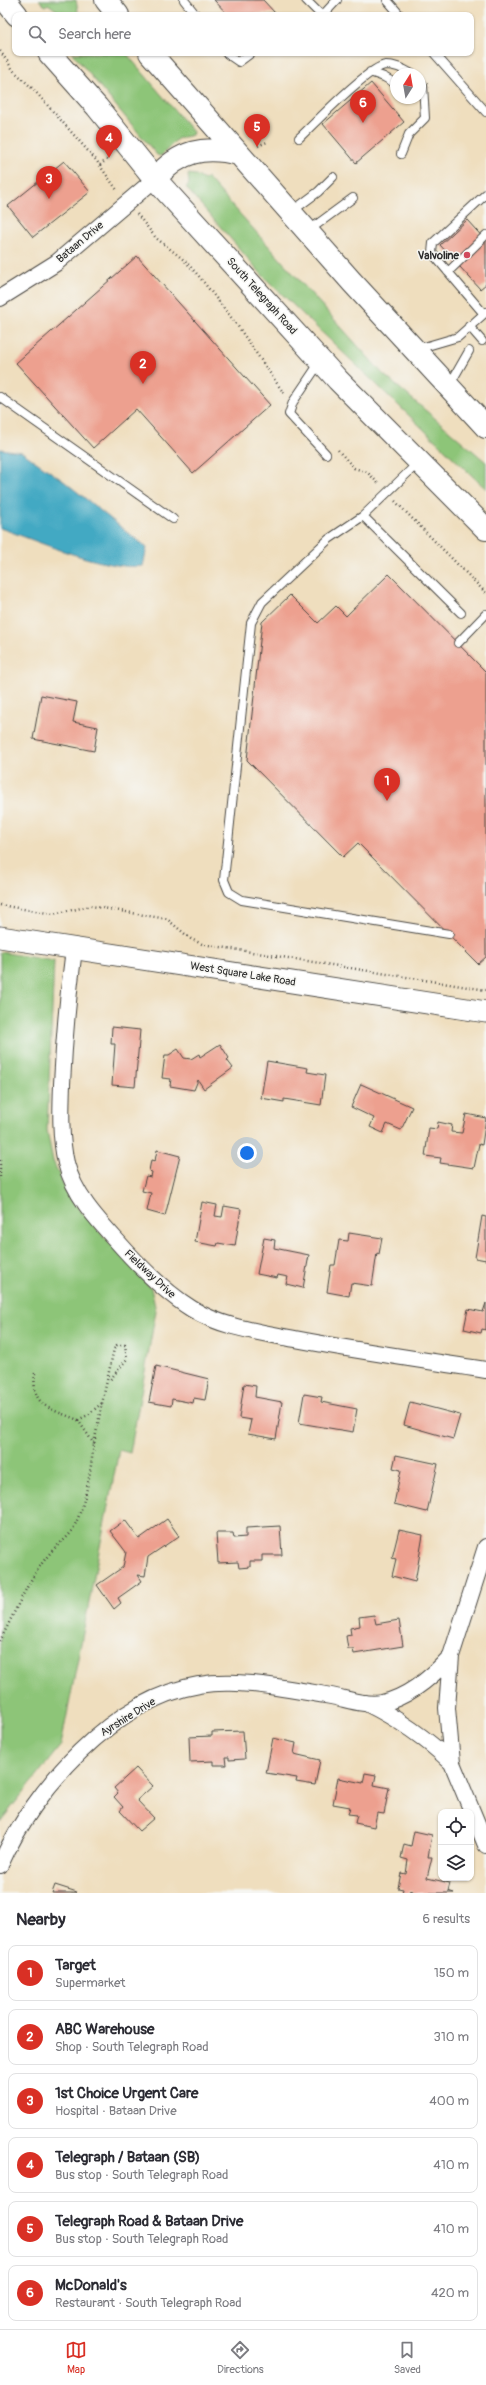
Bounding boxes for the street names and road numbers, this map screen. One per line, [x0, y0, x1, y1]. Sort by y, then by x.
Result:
street label: Bataan Drive [54, 218, 107, 265]
street label: South Telegraph Road [224, 255, 300, 337]
street label: West Square Lake Road [189, 959, 297, 989]
street label: Fieldway Drive [122, 1247, 179, 1301]
street label: Ayrshire Drive [98, 1695, 158, 1739]

